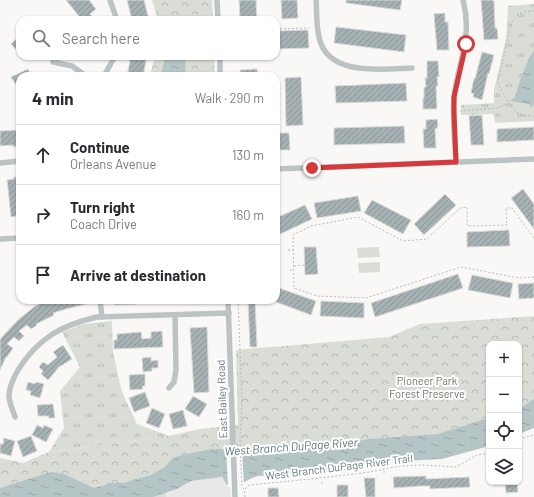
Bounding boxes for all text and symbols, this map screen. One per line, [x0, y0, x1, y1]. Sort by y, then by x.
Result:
search box [16, 16, 280, 60]
icon: search [30, 27, 52, 49]
text: Search here [62, 29, 140, 47]
route start [457, 35, 475, 53]
text: 4 min [32, 88, 74, 108]
text: Walk · 290 m [195, 90, 264, 106]
text: Continue [70, 138, 130, 156]
icon: ahead [32, 144, 54, 166]
text: 130 m [232, 147, 264, 163]
text: Orleans Avenue [70, 156, 157, 172]
route end [303, 159, 321, 177]
text: Turn right [70, 198, 135, 216]
icon: right [32, 204, 54, 226]
text: 160 m [232, 207, 264, 223]
text: Coach Drive [70, 216, 137, 232]
icon: arrive [32, 264, 54, 286]
text: Arrive at destination [70, 266, 206, 284]
map controls [486, 341, 522, 485]
button: + [486, 341, 522, 377]
street label: East Bailey Road [214, 359, 229, 439]
park label: Pioneer Park Forest Preserve [389, 374, 465, 400]
button: − [486, 377, 522, 413]
button: locate [486, 413, 522, 449]
water label: West Branch DuPage River [224, 434, 359, 458]
button: layers [486, 449, 522, 485]
street label: West Branch DuPage River Trail [264, 451, 413, 482]

